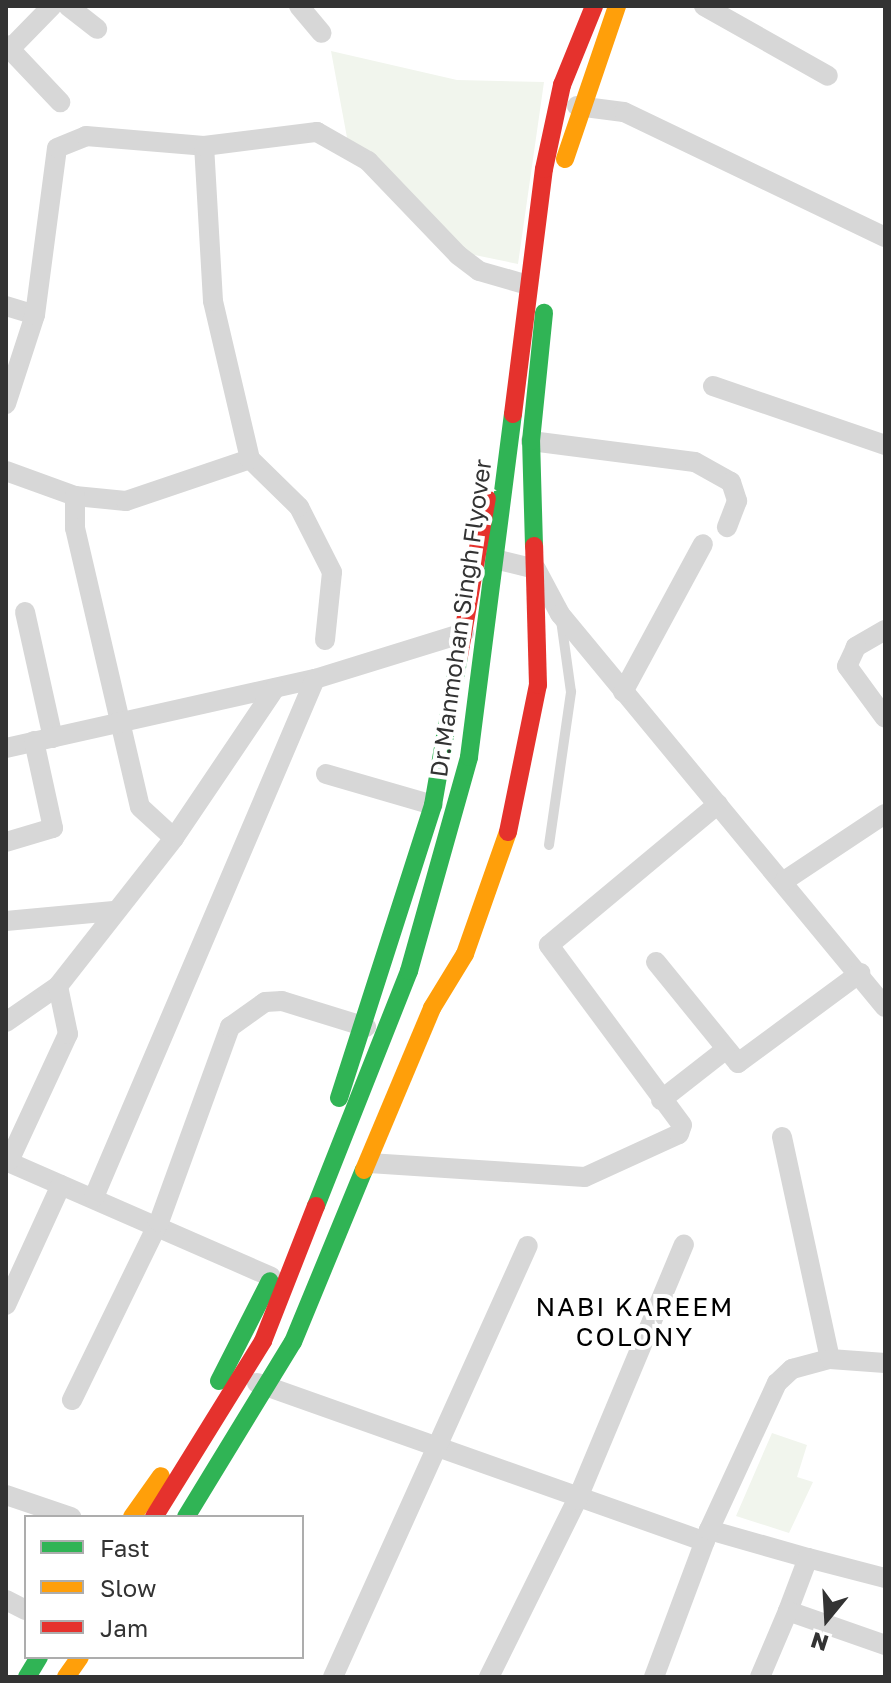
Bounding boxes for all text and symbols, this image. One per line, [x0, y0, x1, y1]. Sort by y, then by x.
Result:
street label: Dr.Manmohan Singh Flyover [423, 457, 497, 779]
district label: NABI KAREEM COLONY [536, 1291, 734, 1352]
legend [24, 1515, 304, 1659]
text: Fast [100, 1533, 150, 1562]
text: Slow [100, 1573, 156, 1602]
north arrow [787, 1579, 867, 1659]
text: Jam [100, 1613, 148, 1642]
text: N [807, 1627, 832, 1658]

